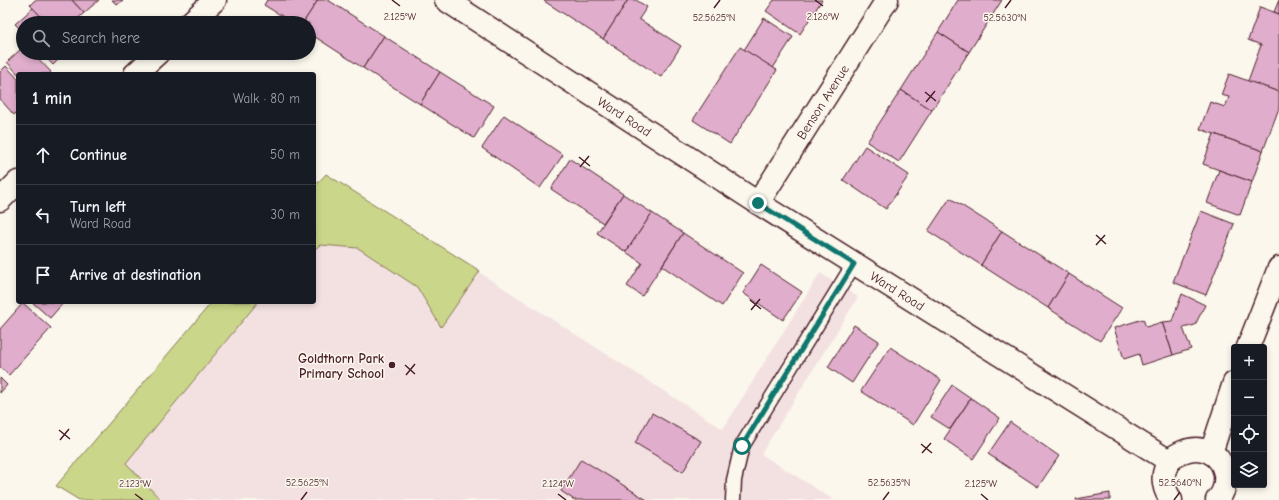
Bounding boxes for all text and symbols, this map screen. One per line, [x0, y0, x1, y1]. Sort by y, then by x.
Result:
text: 2.125°W [384, 11, 417, 23]
text: 2.126°W [807, 11, 840, 23]
text: 52.5625°N [693, 12, 735, 24]
text: 52.5630°N [983, 12, 1027, 24]
search box [16, 16, 316, 60]
icon: search [30, 27, 52, 49]
text: Search here [62, 29, 140, 47]
street label: Benson Avenue [794, 62, 852, 142]
text: 1 min [32, 89, 72, 108]
text: Walk · 80 m [233, 91, 300, 106]
street label: Ward Road [595, 94, 654, 140]
icon: ahead [32, 144, 54, 166]
text: Continue [70, 146, 127, 164]
text: 50 m [270, 147, 300, 162]
route end [749, 194, 767, 212]
text: Turn left [70, 198, 126, 216]
icon: left [32, 204, 54, 226]
text: 30 m [270, 207, 300, 222]
text: Ward Road [70, 216, 131, 231]
icon: arrive [32, 264, 54, 286]
text: Arrive at destination [70, 266, 201, 284]
street label: Ward Road [867, 268, 927, 314]
map controls [1231, 344, 1267, 488]
button: + [1231, 344, 1267, 380]
place label: Goldthorn Park Primary School [298, 351, 385, 381]
marker: Goldthorn Park Primary School [387, 360, 397, 370]
button: − [1231, 380, 1267, 416]
button: locate [1231, 416, 1267, 452]
route start [733, 437, 751, 455]
button: layers [1231, 452, 1267, 488]
text: 52.5625°N [286, 477, 328, 489]
text: 52.5635°N [868, 477, 910, 489]
text: 52.5640°N [1159, 477, 1202, 489]
text: 2.123°W [119, 478, 151, 490]
text: 2.124°W [542, 478, 574, 490]
text: 2.125°W [965, 478, 998, 490]

